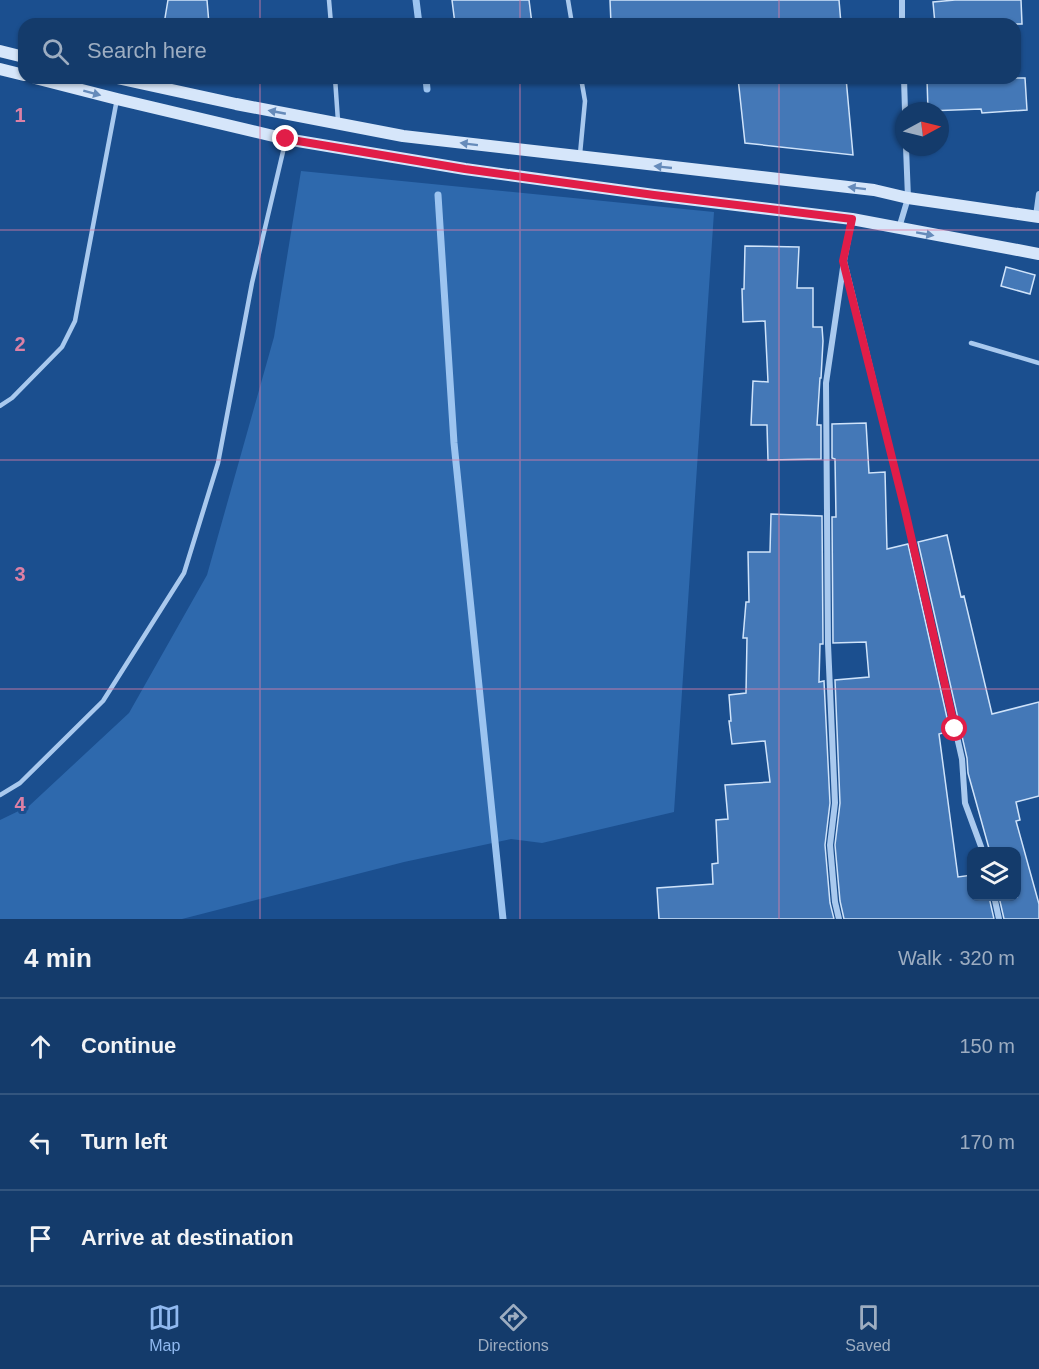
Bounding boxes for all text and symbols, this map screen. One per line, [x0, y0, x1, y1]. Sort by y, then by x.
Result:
search box [18, 18, 1021, 84]
icon: search [39, 35, 72, 68]
text: Search here [87, 38, 207, 63]
one-way arrow [83, 88, 101, 98]
north arrow [895, 102, 949, 156]
text: 1 [14, 104, 26, 126]
one-way arrow [267, 107, 286, 116]
route end [272, 125, 298, 151]
one-way arrow [460, 139, 479, 149]
one-way arrow [653, 162, 672, 172]
one-way arrow [847, 184, 866, 193]
one-way arrow [916, 230, 935, 239]
text: 2 [14, 333, 26, 355]
text: 3 [14, 563, 26, 585]
route start [941, 715, 967, 741]
text: 4 [14, 793, 26, 815]
map controls [967, 847, 1021, 901]
button: layers [967, 847, 1021, 901]
text: 4 min [24, 943, 92, 973]
text: Walk · 320 m [898, 947, 1015, 969]
icon: ahead [24, 1030, 57, 1063]
text: Continue [81, 1033, 176, 1058]
text: 150 m [959, 1035, 1015, 1057]
icon: left [24, 1126, 57, 1159]
text: Turn left [81, 1129, 167, 1154]
text: 170 m [959, 1131, 1015, 1153]
icon: arrive [24, 1222, 57, 1255]
text: Arrive at destination [81, 1225, 294, 1250]
tab: Map [148, 1301, 181, 1355]
tab: Directions [478, 1301, 549, 1355]
tab: Saved [845, 1301, 891, 1355]

